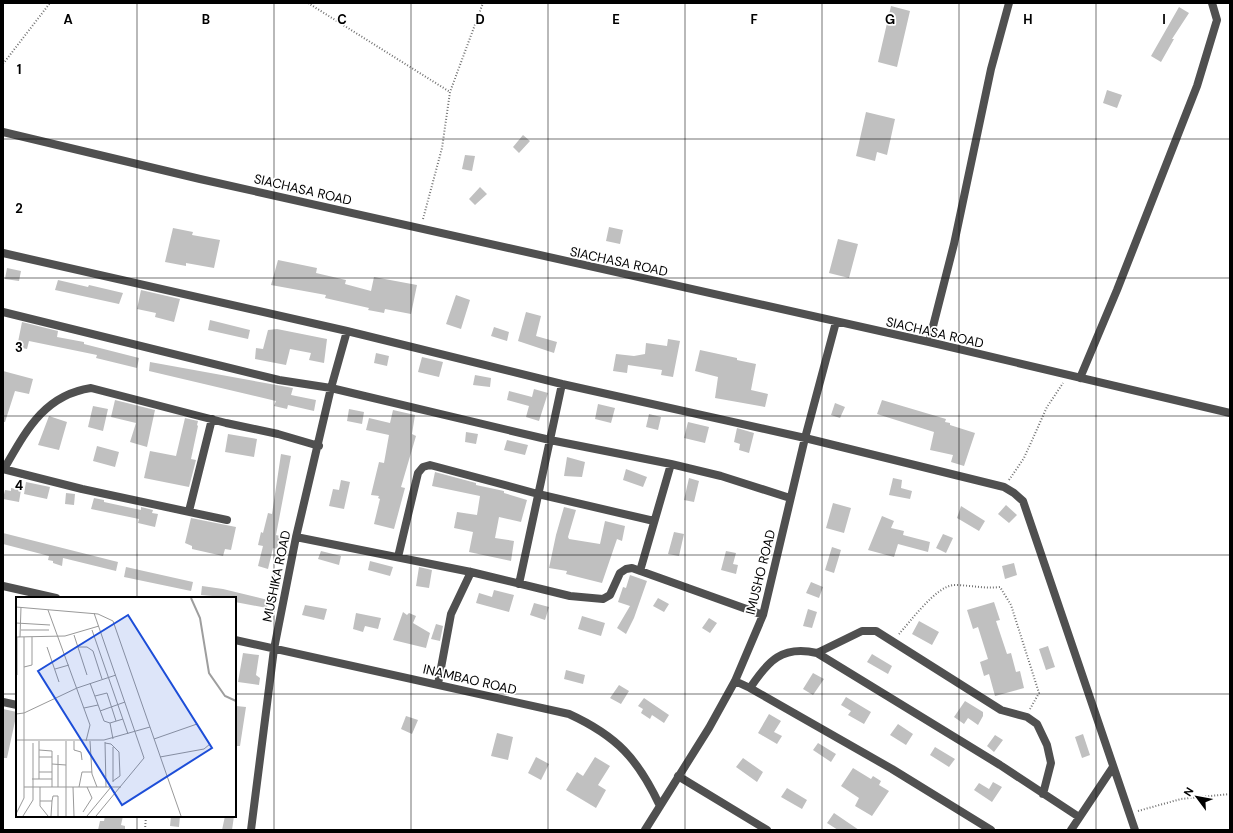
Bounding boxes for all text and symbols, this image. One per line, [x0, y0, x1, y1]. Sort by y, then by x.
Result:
text: A [63, 11, 73, 28]
text: B [202, 11, 210, 28]
text: C [337, 11, 347, 28]
text: D [475, 11, 485, 28]
text: E [612, 11, 620, 28]
text: F [750, 11, 758, 28]
text: G [885, 11, 895, 28]
text: H [1023, 11, 1033, 28]
text: I [1162, 11, 1166, 28]
text: 1 [17, 61, 21, 78]
street label: SIACHASA ROAD [252, 170, 353, 209]
text: 2 [15, 200, 23, 217]
street label: SIACHASA ROAD [568, 243, 670, 280]
street label: SIACHASA ROAD [884, 313, 985, 352]
text: 3 [15, 339, 23, 356]
text: 4 [15, 477, 23, 494]
street label: IMUSHO ROAD [742, 528, 779, 616]
street label: MUSHIKA ROAD [258, 529, 295, 623]
inset map [16, 597, 236, 817]
street label: INAMBAO ROAD [421, 660, 518, 699]
north arrow [1177, 777, 1217, 817]
text: N [1180, 785, 1197, 799]

